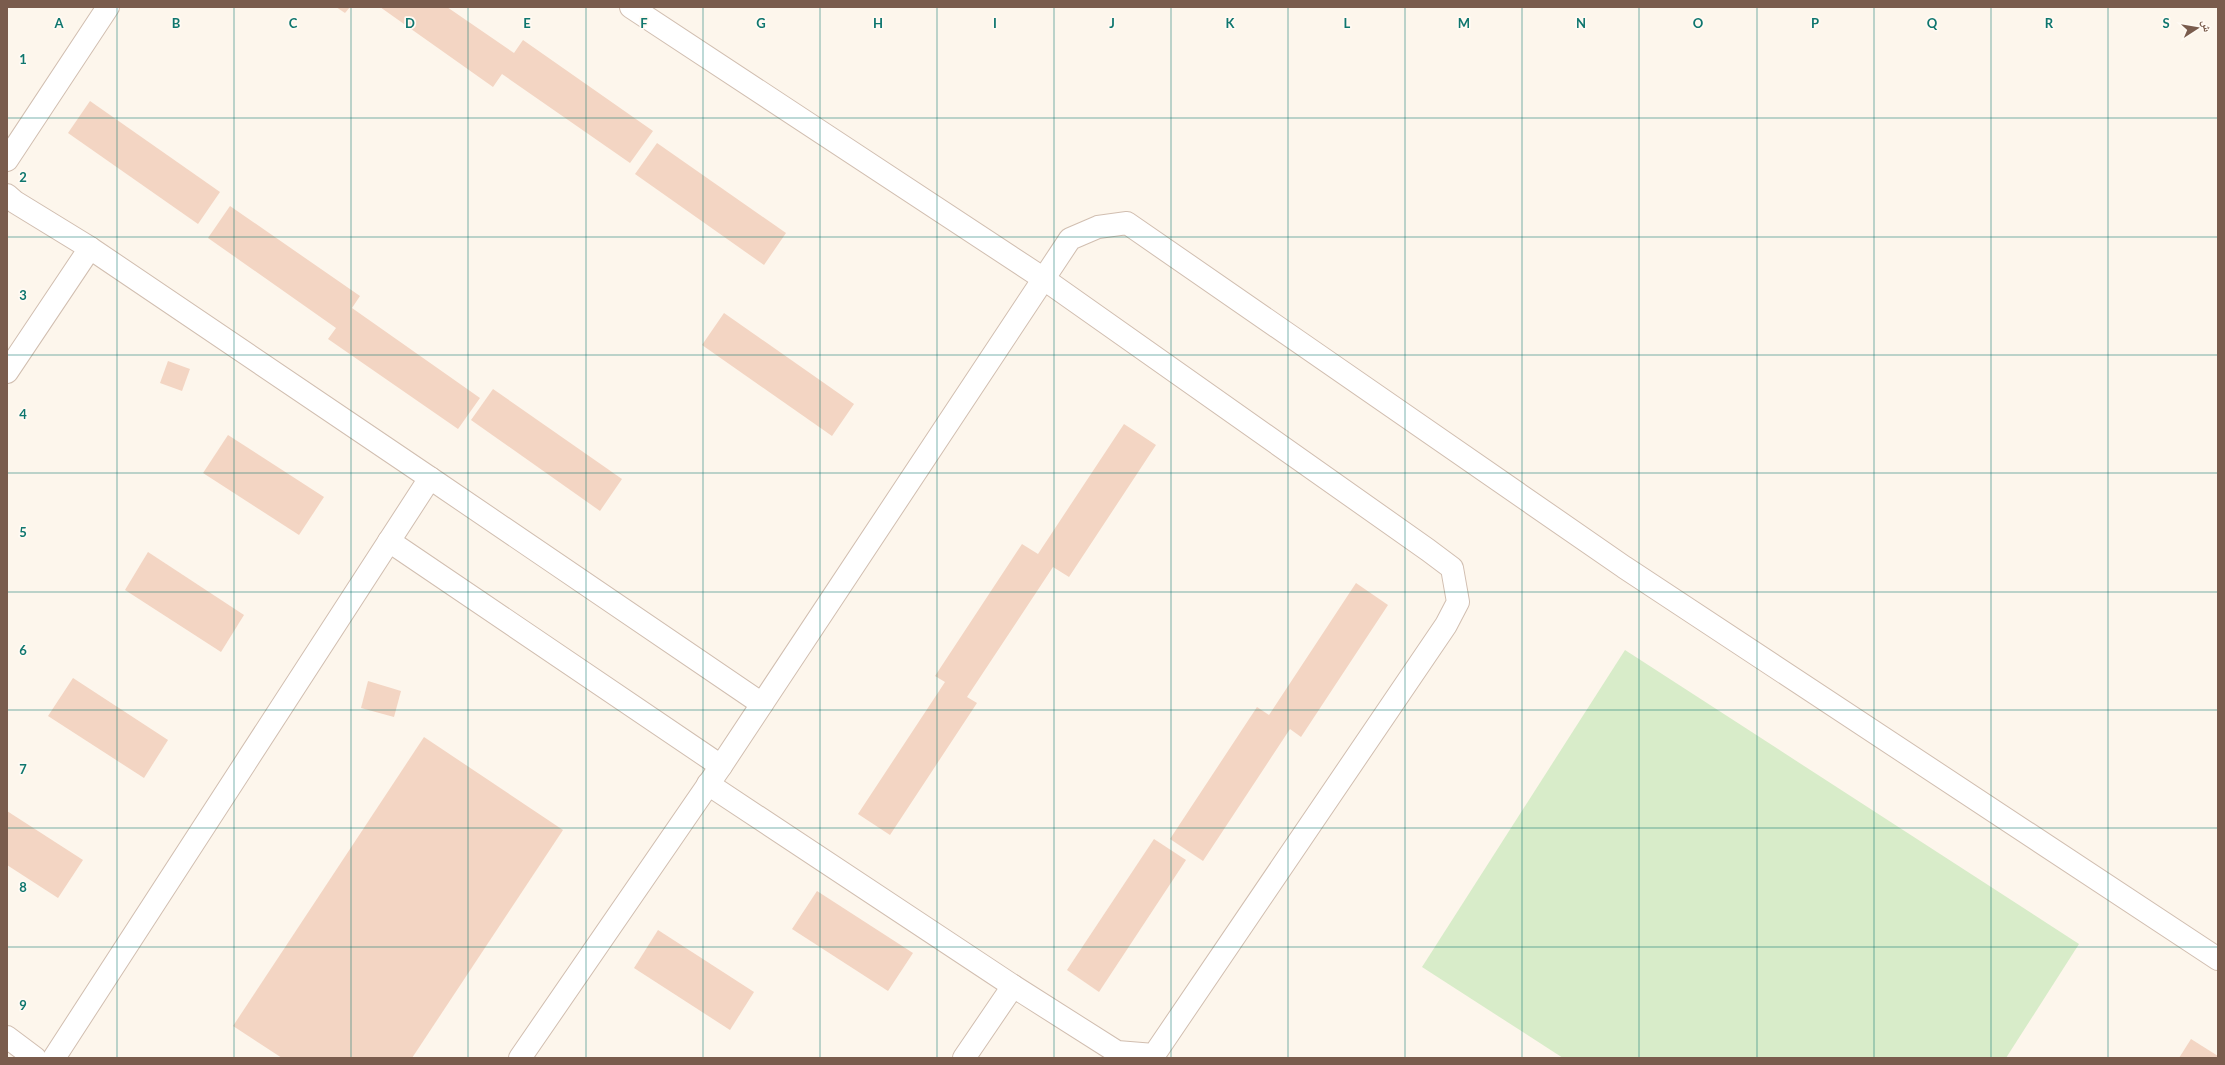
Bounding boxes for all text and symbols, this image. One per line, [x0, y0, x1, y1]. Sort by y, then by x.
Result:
north arrow [2177, 8, 2217, 48]
text: A [53, 15, 64, 31]
text: B [172, 15, 181, 31]
text: C [289, 15, 298, 31]
text: D [405, 15, 415, 31]
text: E [523, 15, 531, 31]
text: F [640, 15, 648, 31]
text: G [756, 15, 766, 31]
text: H [873, 15, 883, 31]
text: I [993, 15, 997, 31]
text: J [1109, 15, 1115, 31]
text: K [1226, 15, 1236, 31]
text: L [1344, 15, 1351, 31]
text: M [1458, 15, 1470, 31]
text: N [1576, 15, 1586, 31]
text: O [1693, 15, 1704, 31]
text: P [1811, 15, 1819, 31]
text: Q [1927, 15, 1938, 31]
text: R [2045, 15, 2054, 31]
text: S [2162, 15, 2170, 31]
text: ش [2198, 19, 2215, 34]
text: 1 [19, 51, 27, 67]
text: 2 [19, 169, 27, 185]
text: 3 [19, 287, 27, 303]
text: 4 [19, 406, 27, 422]
text: 5 [19, 524, 27, 540]
text: 6 [19, 642, 27, 658]
text: 7 [19, 761, 27, 777]
text: 8 [19, 879, 27, 895]
text: 9 [19, 997, 27, 1013]

